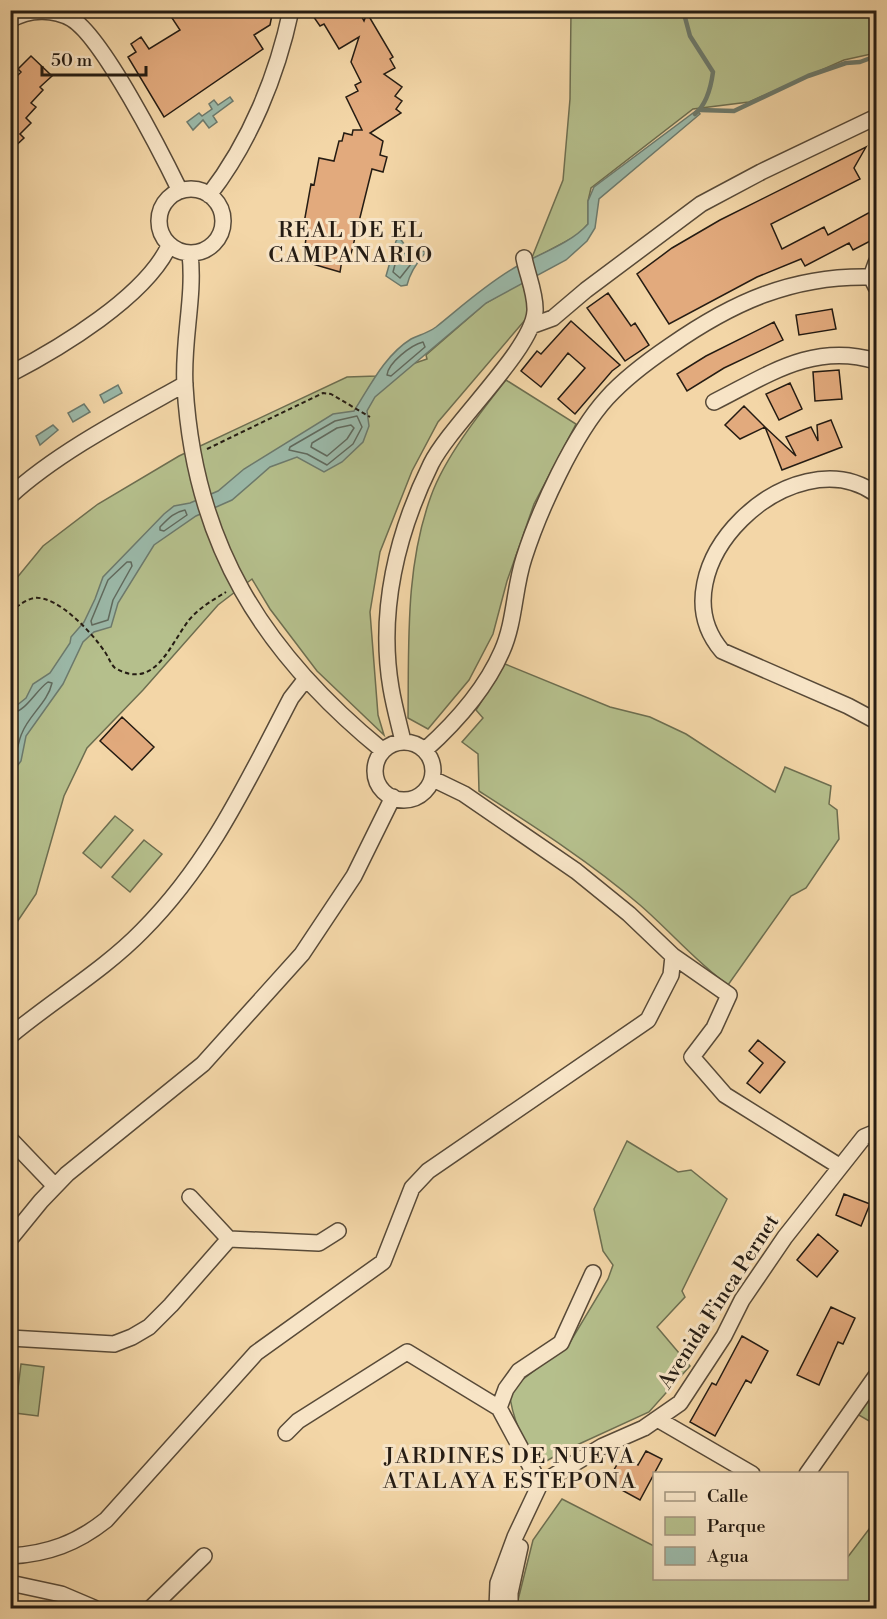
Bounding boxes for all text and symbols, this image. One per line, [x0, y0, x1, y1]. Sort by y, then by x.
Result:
scale bar [42, 39, 146, 77]
text: 50 m [51, 49, 93, 72]
district label: REAL DE EL CAMPANARIO [268, 217, 434, 269]
street label: Avenida Finca Pernet [652, 1209, 785, 1395]
district label: JARDINES DE NUEVA ATALAYA ESTEPONA [382, 1443, 637, 1495]
legend [653, 1472, 848, 1580]
text: Calle [707, 1485, 748, 1508]
text: Parque [707, 1515, 766, 1538]
text: Agua [706, 1545, 749, 1568]

